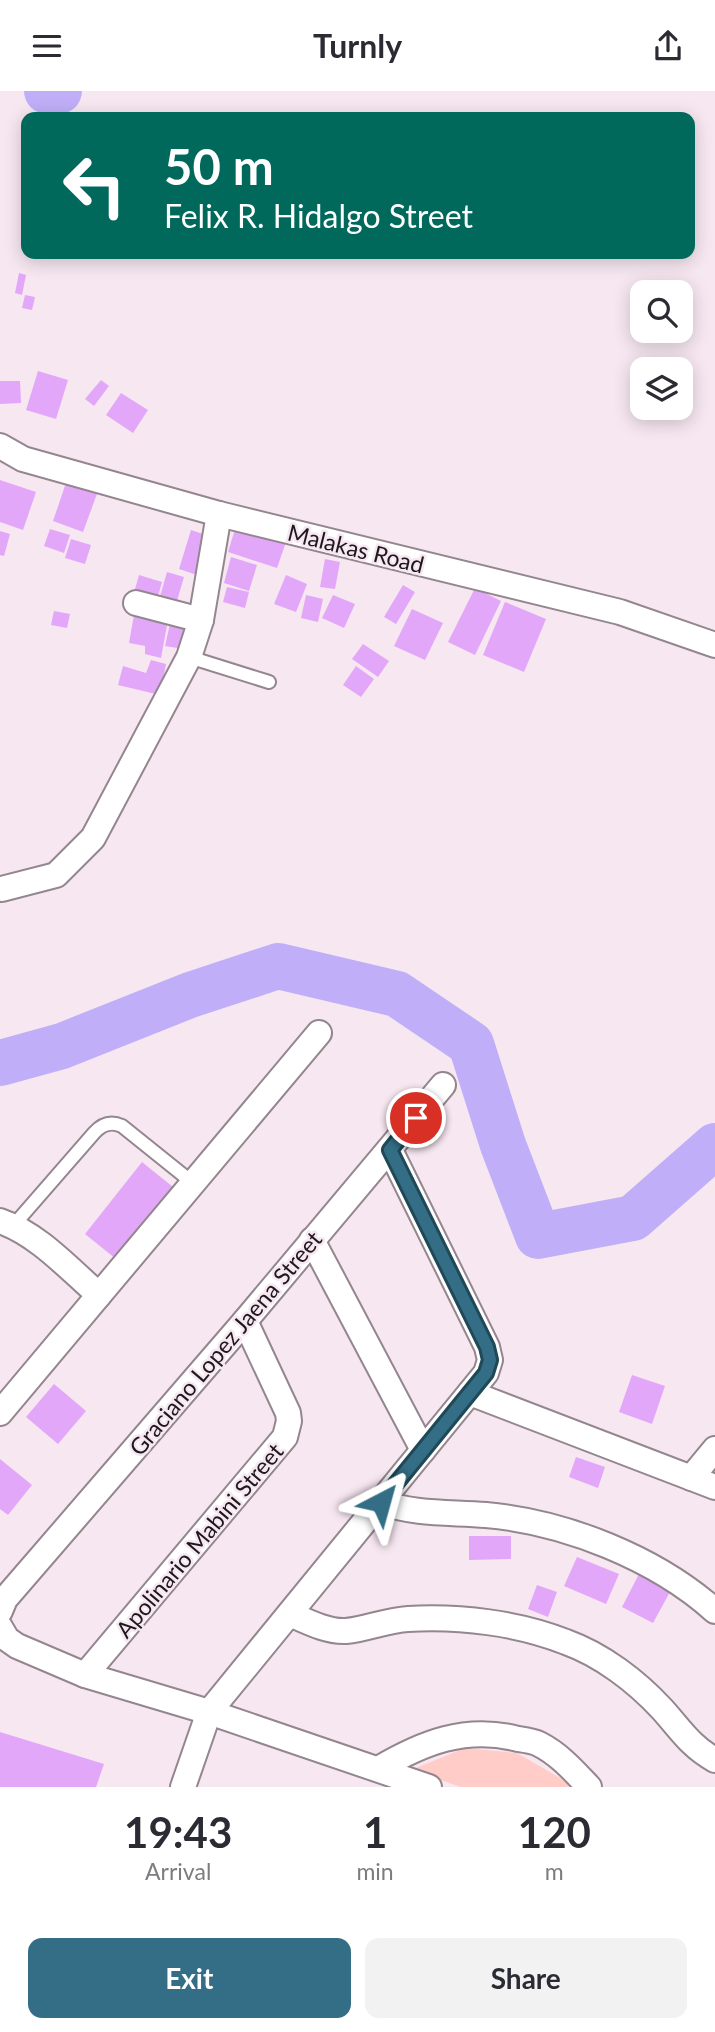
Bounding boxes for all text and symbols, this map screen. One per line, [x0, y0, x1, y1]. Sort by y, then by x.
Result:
text: Turnly [313, 26, 402, 65]
icon: menu [28, 27, 66, 65]
icon: share [649, 27, 687, 65]
text: 50 m [164, 137, 274, 195]
icon: left [49, 140, 140, 231]
text: Felix R. Hidalgo Street [164, 196, 473, 235]
map controls [630, 280, 693, 420]
button: search [630, 280, 693, 343]
button: layers [630, 357, 693, 420]
street label: Malakas Road [285, 518, 427, 578]
pin [386, 1088, 446, 1148]
icon: arrive [397, 1099, 435, 1137]
street label: Graciano Lopez Jaena Street [123, 1225, 328, 1461]
street label: Apolinario Mabini Street [109, 1437, 289, 1643]
position arrow [344, 1465, 418, 1539]
text: 19:43 [124, 1807, 232, 1857]
text: 1 [363, 1807, 387, 1857]
text: 120 [518, 1807, 591, 1857]
text: Arrival [145, 1857, 211, 1885]
text: min [356, 1857, 394, 1885]
text: m [545, 1857, 564, 1885]
button: Exit [28, 1938, 351, 2018]
button: Share [365, 1938, 687, 2018]

